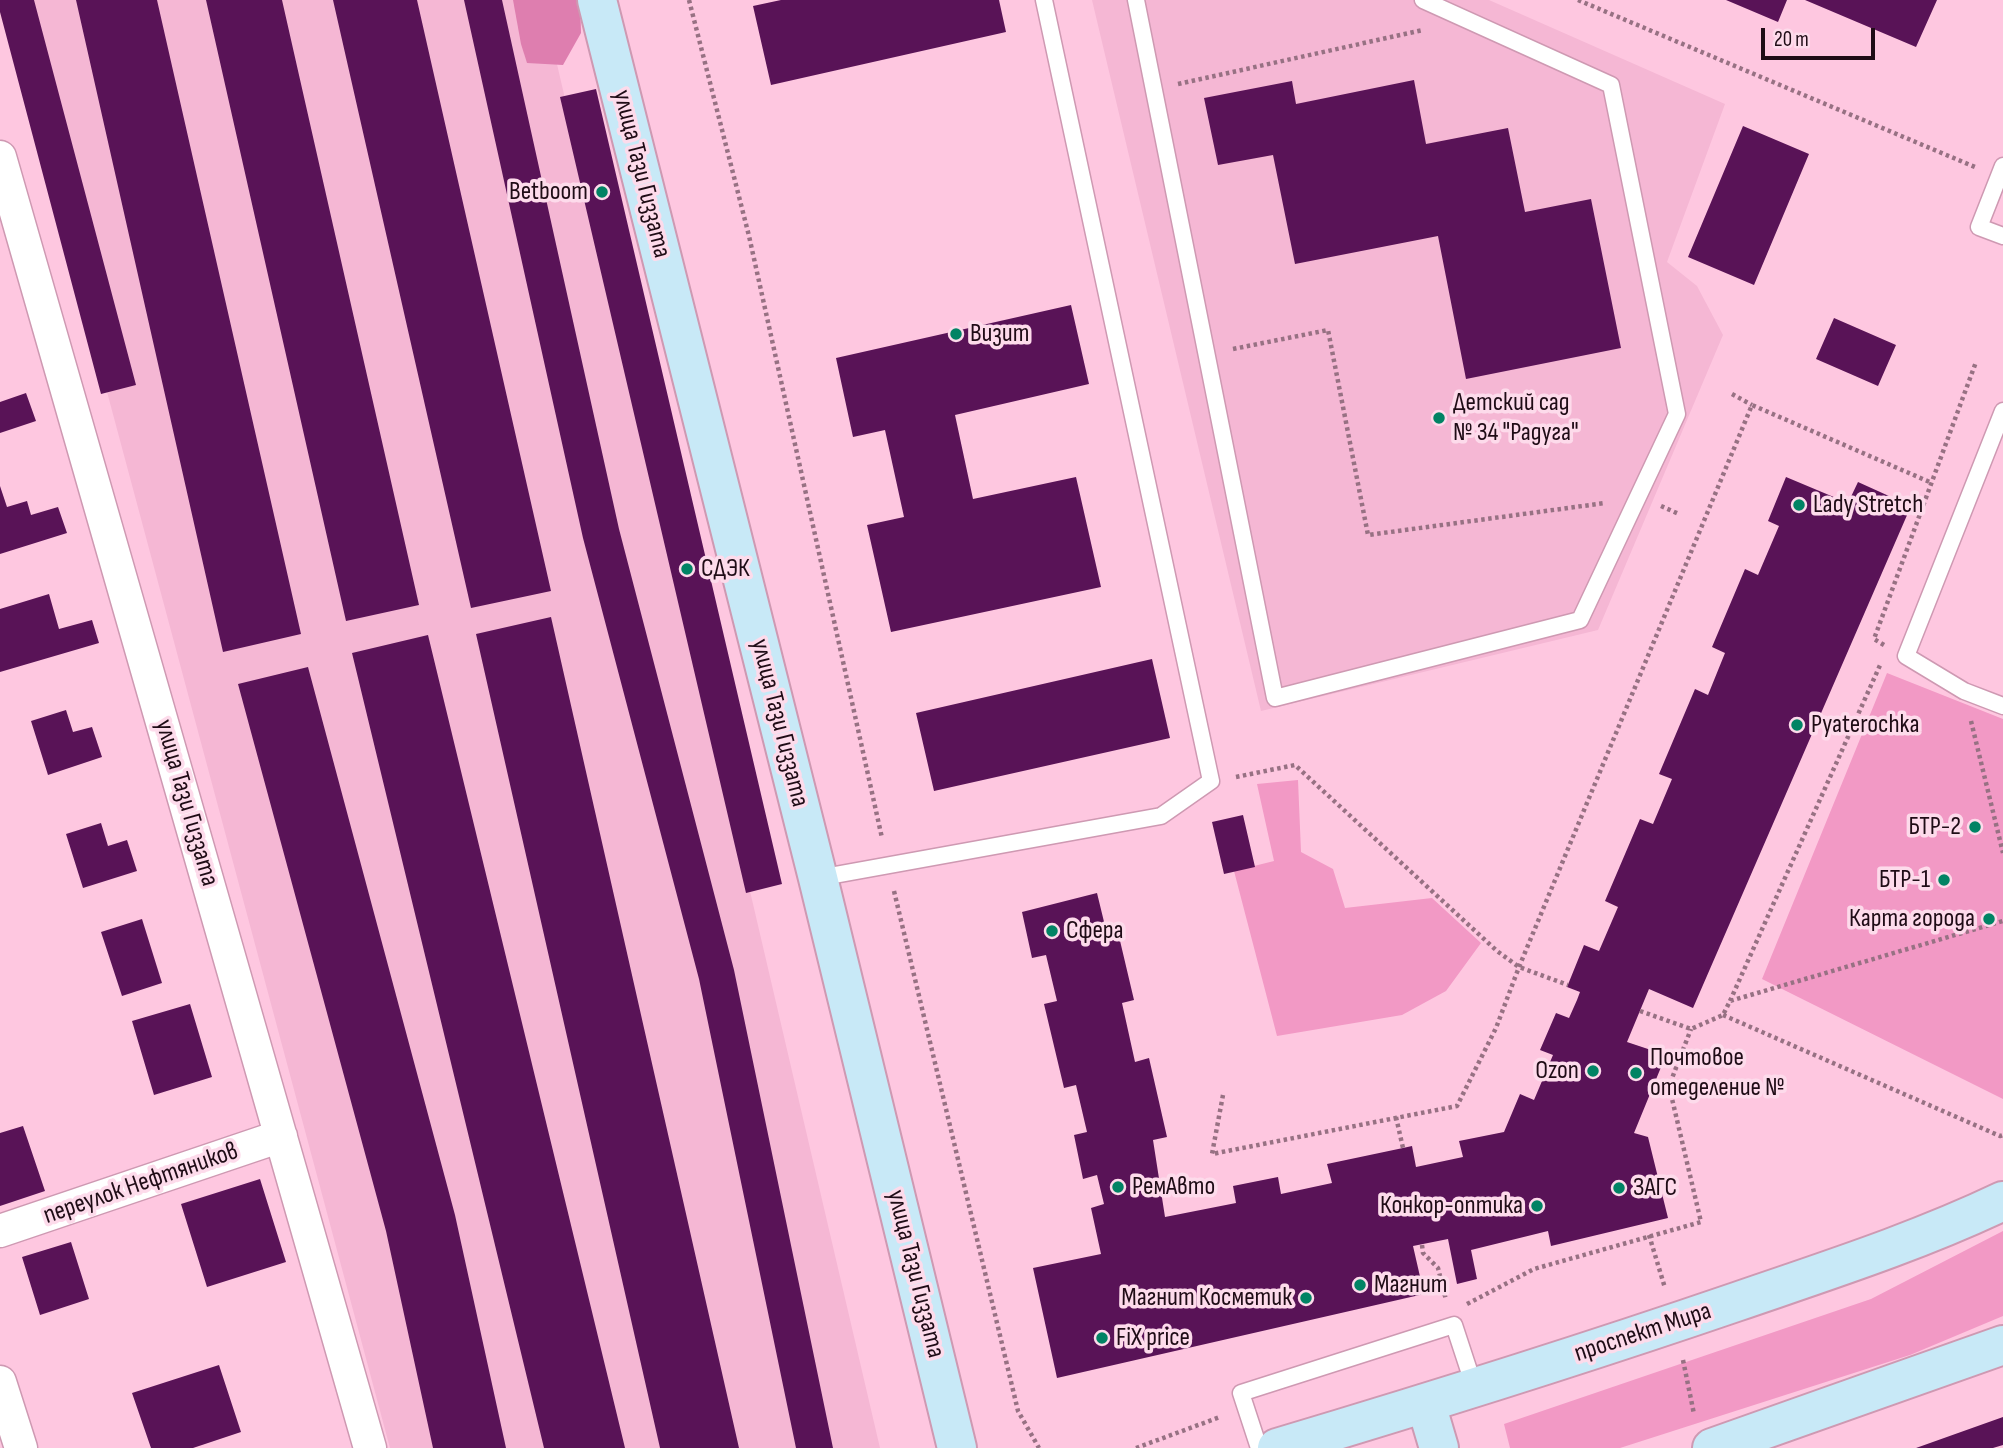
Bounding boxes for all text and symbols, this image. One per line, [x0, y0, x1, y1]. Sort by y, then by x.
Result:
scale bar [1765, 14, 1879, 58]
text: 20 m [1774, 27, 1809, 52]
street label: улица Тази Гиззата [605, 87, 677, 261]
place label: Betboom [509, 176, 588, 208]
marker: Betboom [594, 184, 610, 200]
place label: Визит [970, 318, 1029, 350]
marker: Визит [948, 326, 964, 342]
place label: Детский сад № 34 "Радуга" [1453, 387, 1579, 448]
marker: Детский сад № 34 "Радуга" [1431, 410, 1447, 426]
place label: Lady Stretch [1813, 489, 1923, 521]
marker: Lady Stretch [1791, 497, 1807, 513]
place label: СДЭК [701, 553, 750, 585]
marker: СДЭК [679, 561, 695, 577]
street label: улица Тази Гиззата [743, 636, 815, 810]
place label: Pyaterochka [1811, 709, 1919, 741]
street label: улица Тази Гиззата [147, 716, 225, 890]
marker: Pyaterochka [1789, 717, 1805, 733]
place label: БТР-2 [1908, 811, 1961, 843]
marker: БТР-2 [1967, 819, 1983, 835]
place label: БТР-1 [1879, 864, 1930, 896]
marker: БТР-1 [1936, 872, 1952, 888]
place label: Карта города [1849, 903, 1975, 935]
marker: Карта города [1981, 911, 1997, 927]
place label: Сфера [1066, 915, 1124, 947]
marker: Сфера [1044, 923, 1060, 939]
place label: Почтовое отеделение № [1650, 1042, 1785, 1104]
place label: Ozon [1535, 1055, 1579, 1087]
marker: Ozon [1585, 1063, 1601, 1079]
marker: Почтовое отеделение № [1628, 1065, 1644, 1081]
street label: переулок Нефтяников [39, 1136, 243, 1232]
place label: РемАвто [1132, 1171, 1215, 1203]
place label: ЗАГС [1633, 1172, 1677, 1204]
marker: РемАвто [1110, 1179, 1126, 1195]
marker: ЗАГС [1611, 1180, 1627, 1196]
street label: улица Тази Гиззата [879, 1187, 951, 1361]
place label: Конкор-оптика [1380, 1190, 1523, 1222]
marker: Конкор-оптика [1529, 1198, 1545, 1214]
place label: Магнит [1374, 1269, 1447, 1301]
marker: Магнит [1352, 1277, 1368, 1293]
place label: Магнит Косметик [1121, 1282, 1292, 1314]
marker: Магнит Косметик [1298, 1290, 1314, 1306]
street label: проспект Мира [1571, 1296, 1715, 1370]
place label: FiX price [1116, 1322, 1190, 1354]
marker: FiX price [1094, 1330, 1110, 1346]

